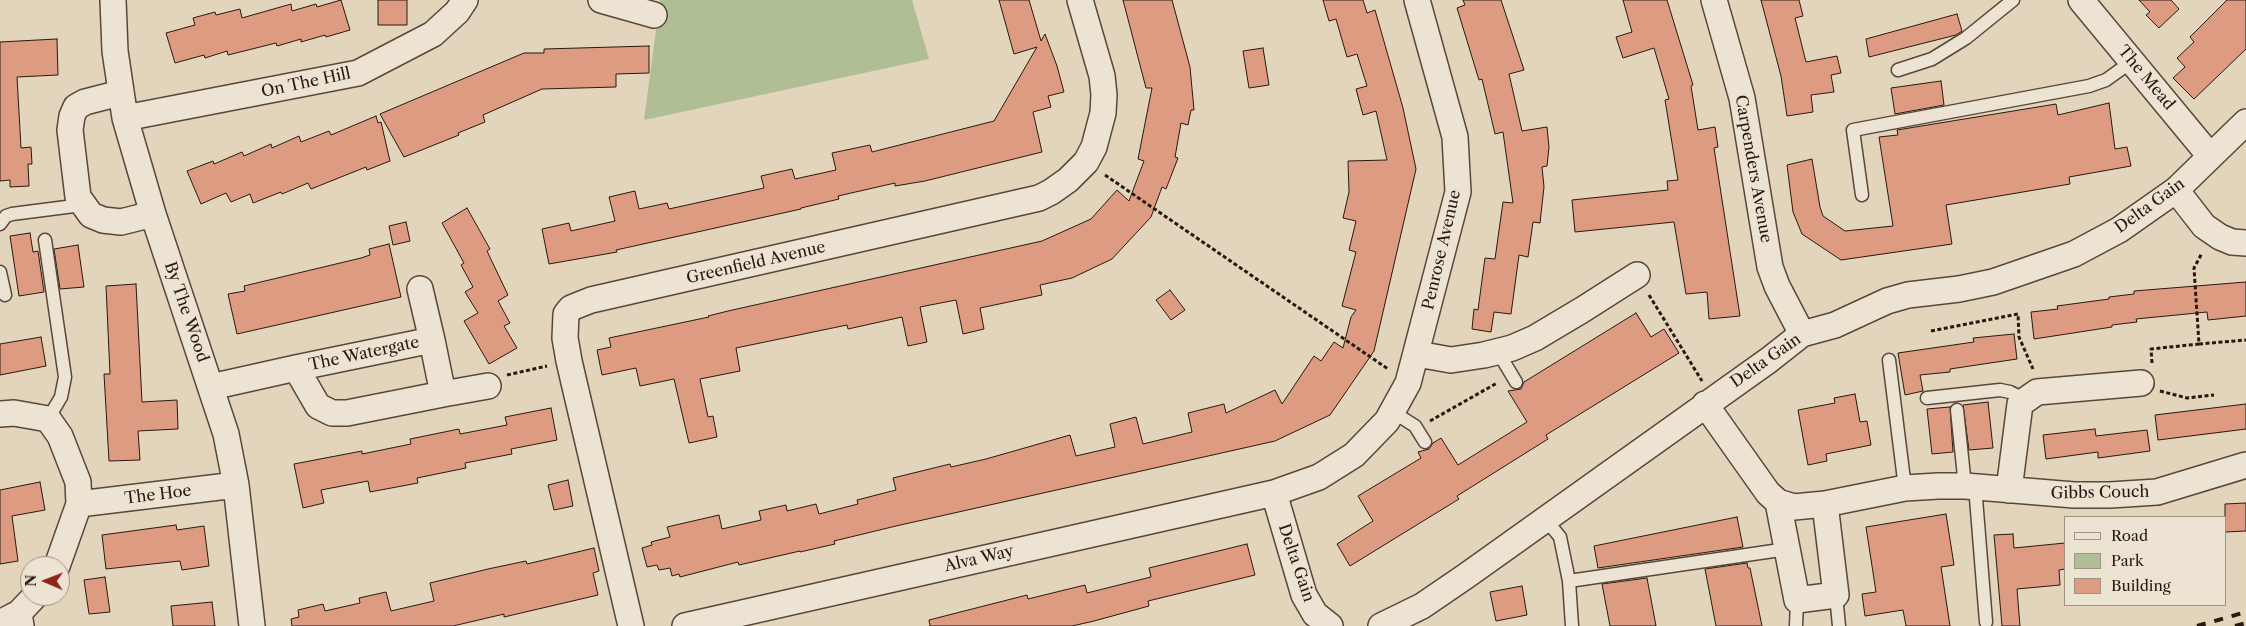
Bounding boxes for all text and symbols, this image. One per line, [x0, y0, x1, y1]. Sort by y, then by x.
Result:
street label: The Mead [2114, 42, 2178, 114]
street label: On The Hill [260, 64, 352, 102]
street label: Carpenders Avenue [1731, 94, 1775, 244]
street label: Delta Gain [2111, 174, 2189, 238]
street label: Penrose Avenue [1419, 188, 1465, 312]
street label: Greenfield Avenue [685, 238, 827, 288]
street label: By The Wood [160, 259, 212, 365]
street label: Delta Gain [1727, 330, 1805, 392]
street label: The Watergate [307, 333, 421, 375]
street label: The Hoe [123, 481, 193, 509]
street label: Gibbs Couch [2050, 483, 2150, 503]
legend [2064, 516, 2226, 606]
street label: Delta Gain [1274, 521, 1318, 605]
text: Road [2111, 526, 2148, 545]
street label: Alva Way [943, 542, 1015, 576]
text: Park [2111, 551, 2144, 570]
north arrow [20, 556, 70, 606]
text: N [22, 575, 40, 587]
text: Building [2111, 576, 2171, 595]

